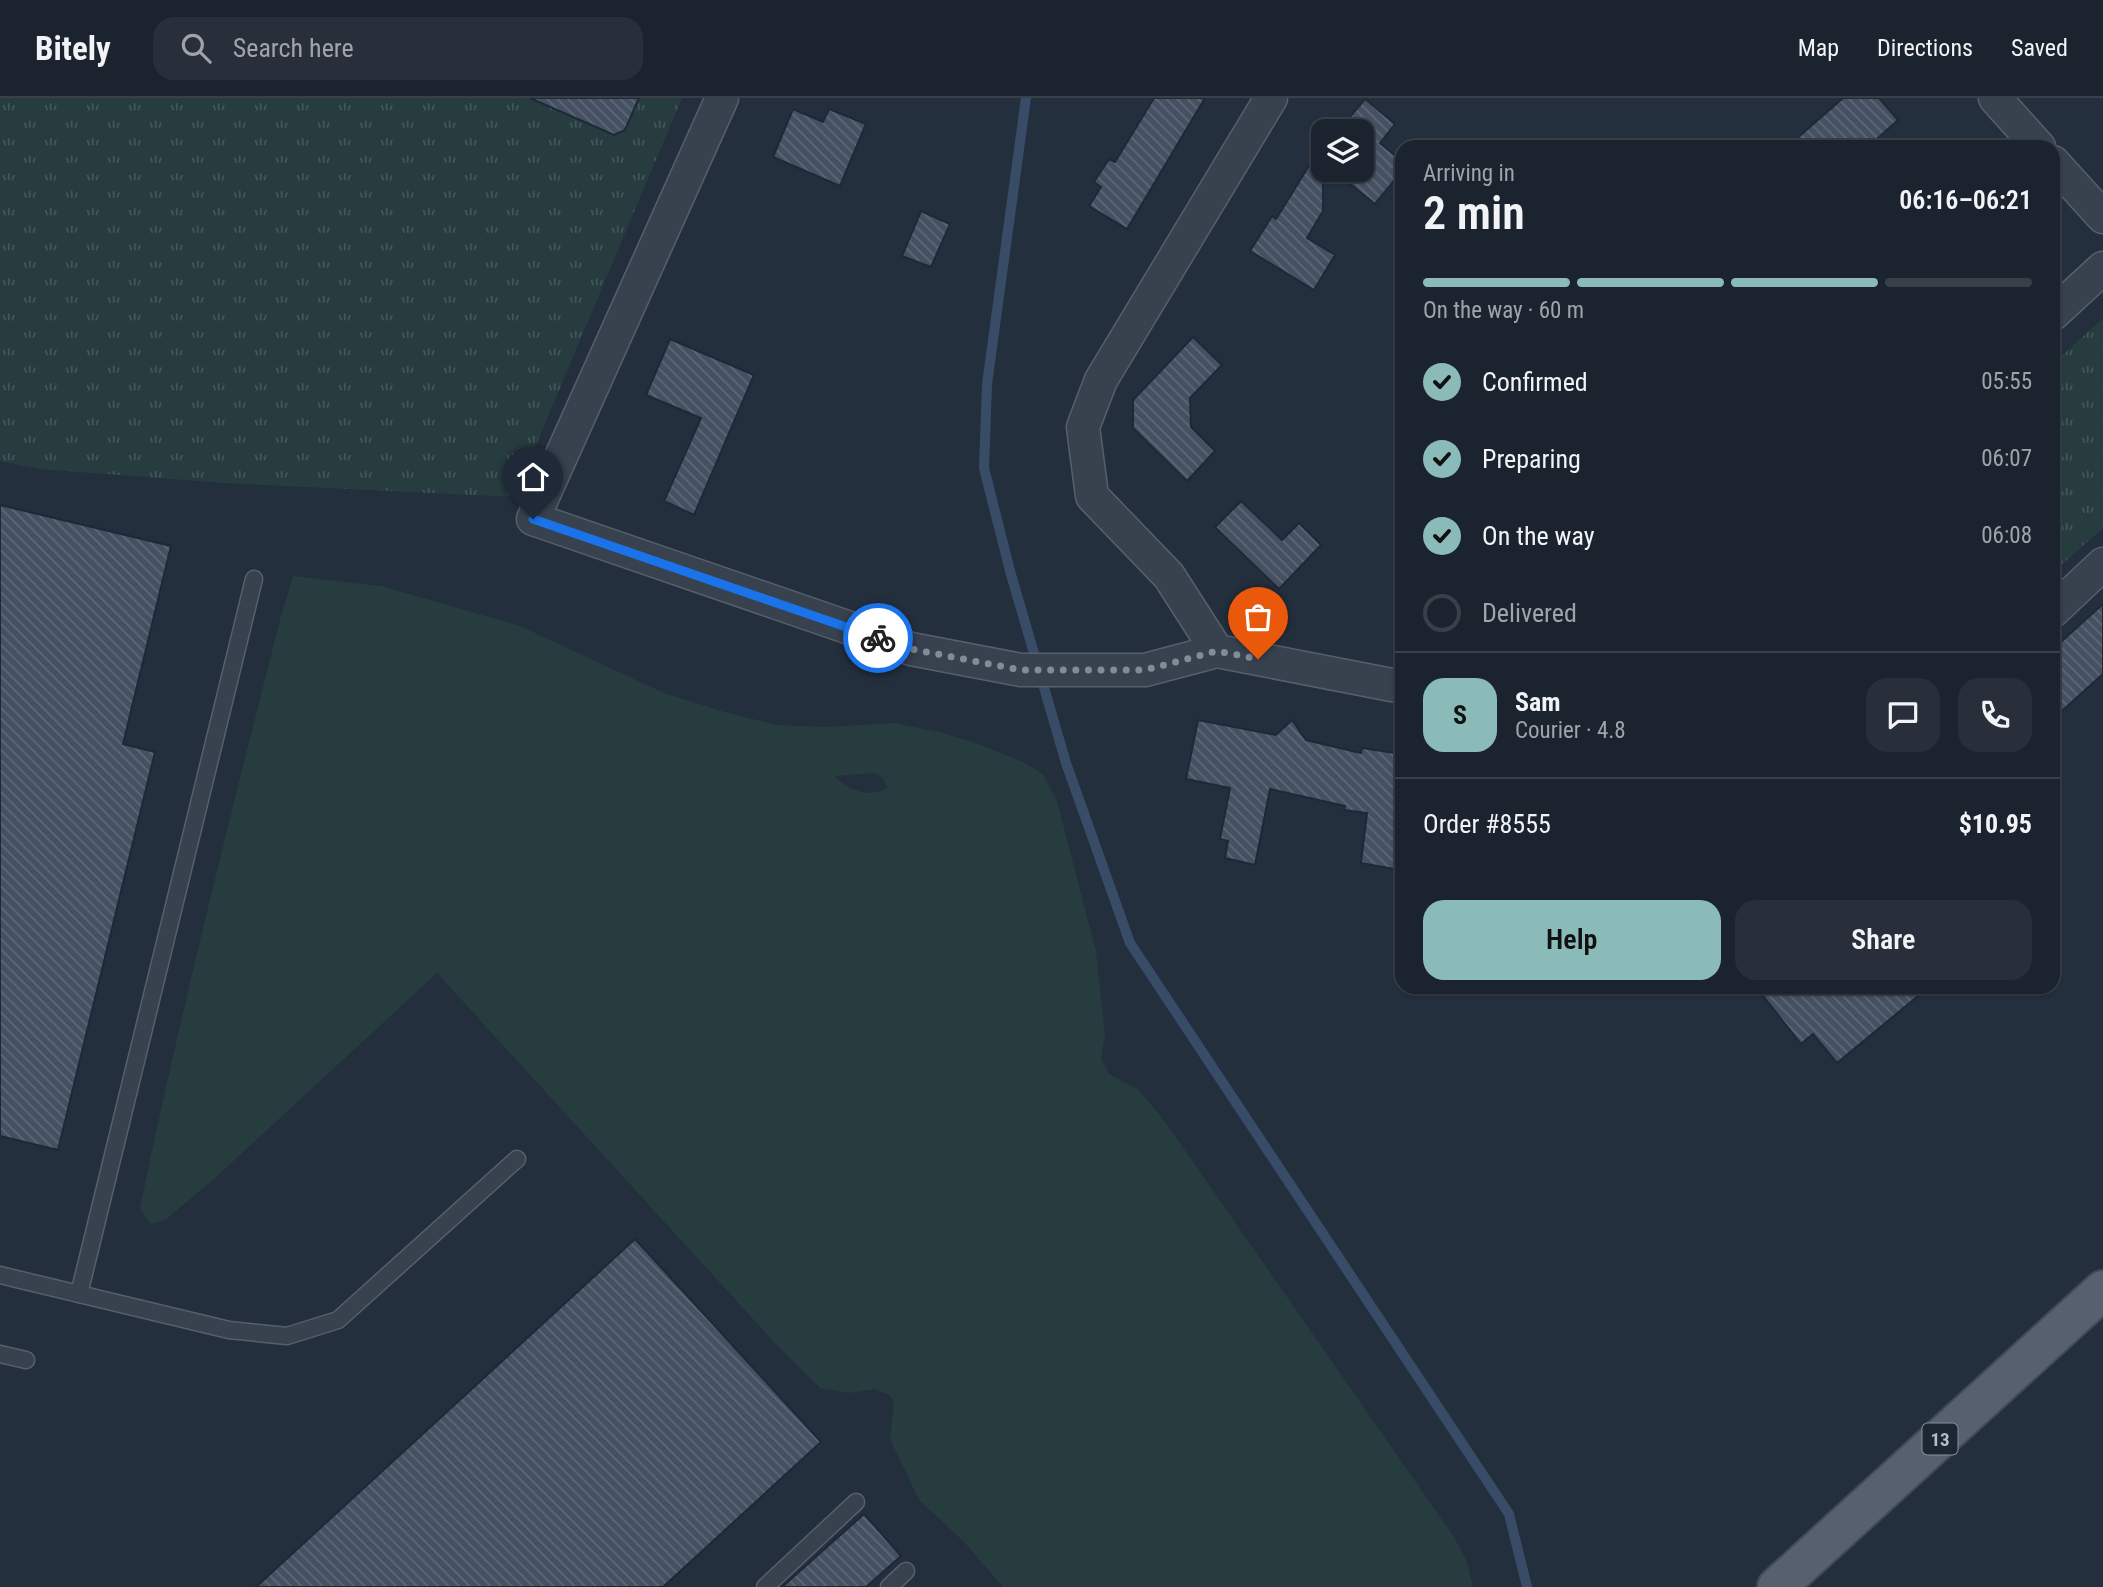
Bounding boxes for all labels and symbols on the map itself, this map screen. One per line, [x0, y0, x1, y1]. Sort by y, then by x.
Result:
pin [503, 447, 563, 519]
pin [1228, 587, 1288, 659]
courier [843, 603, 913, 673]
road number: 13 [1923, 1424, 1958, 1455]

